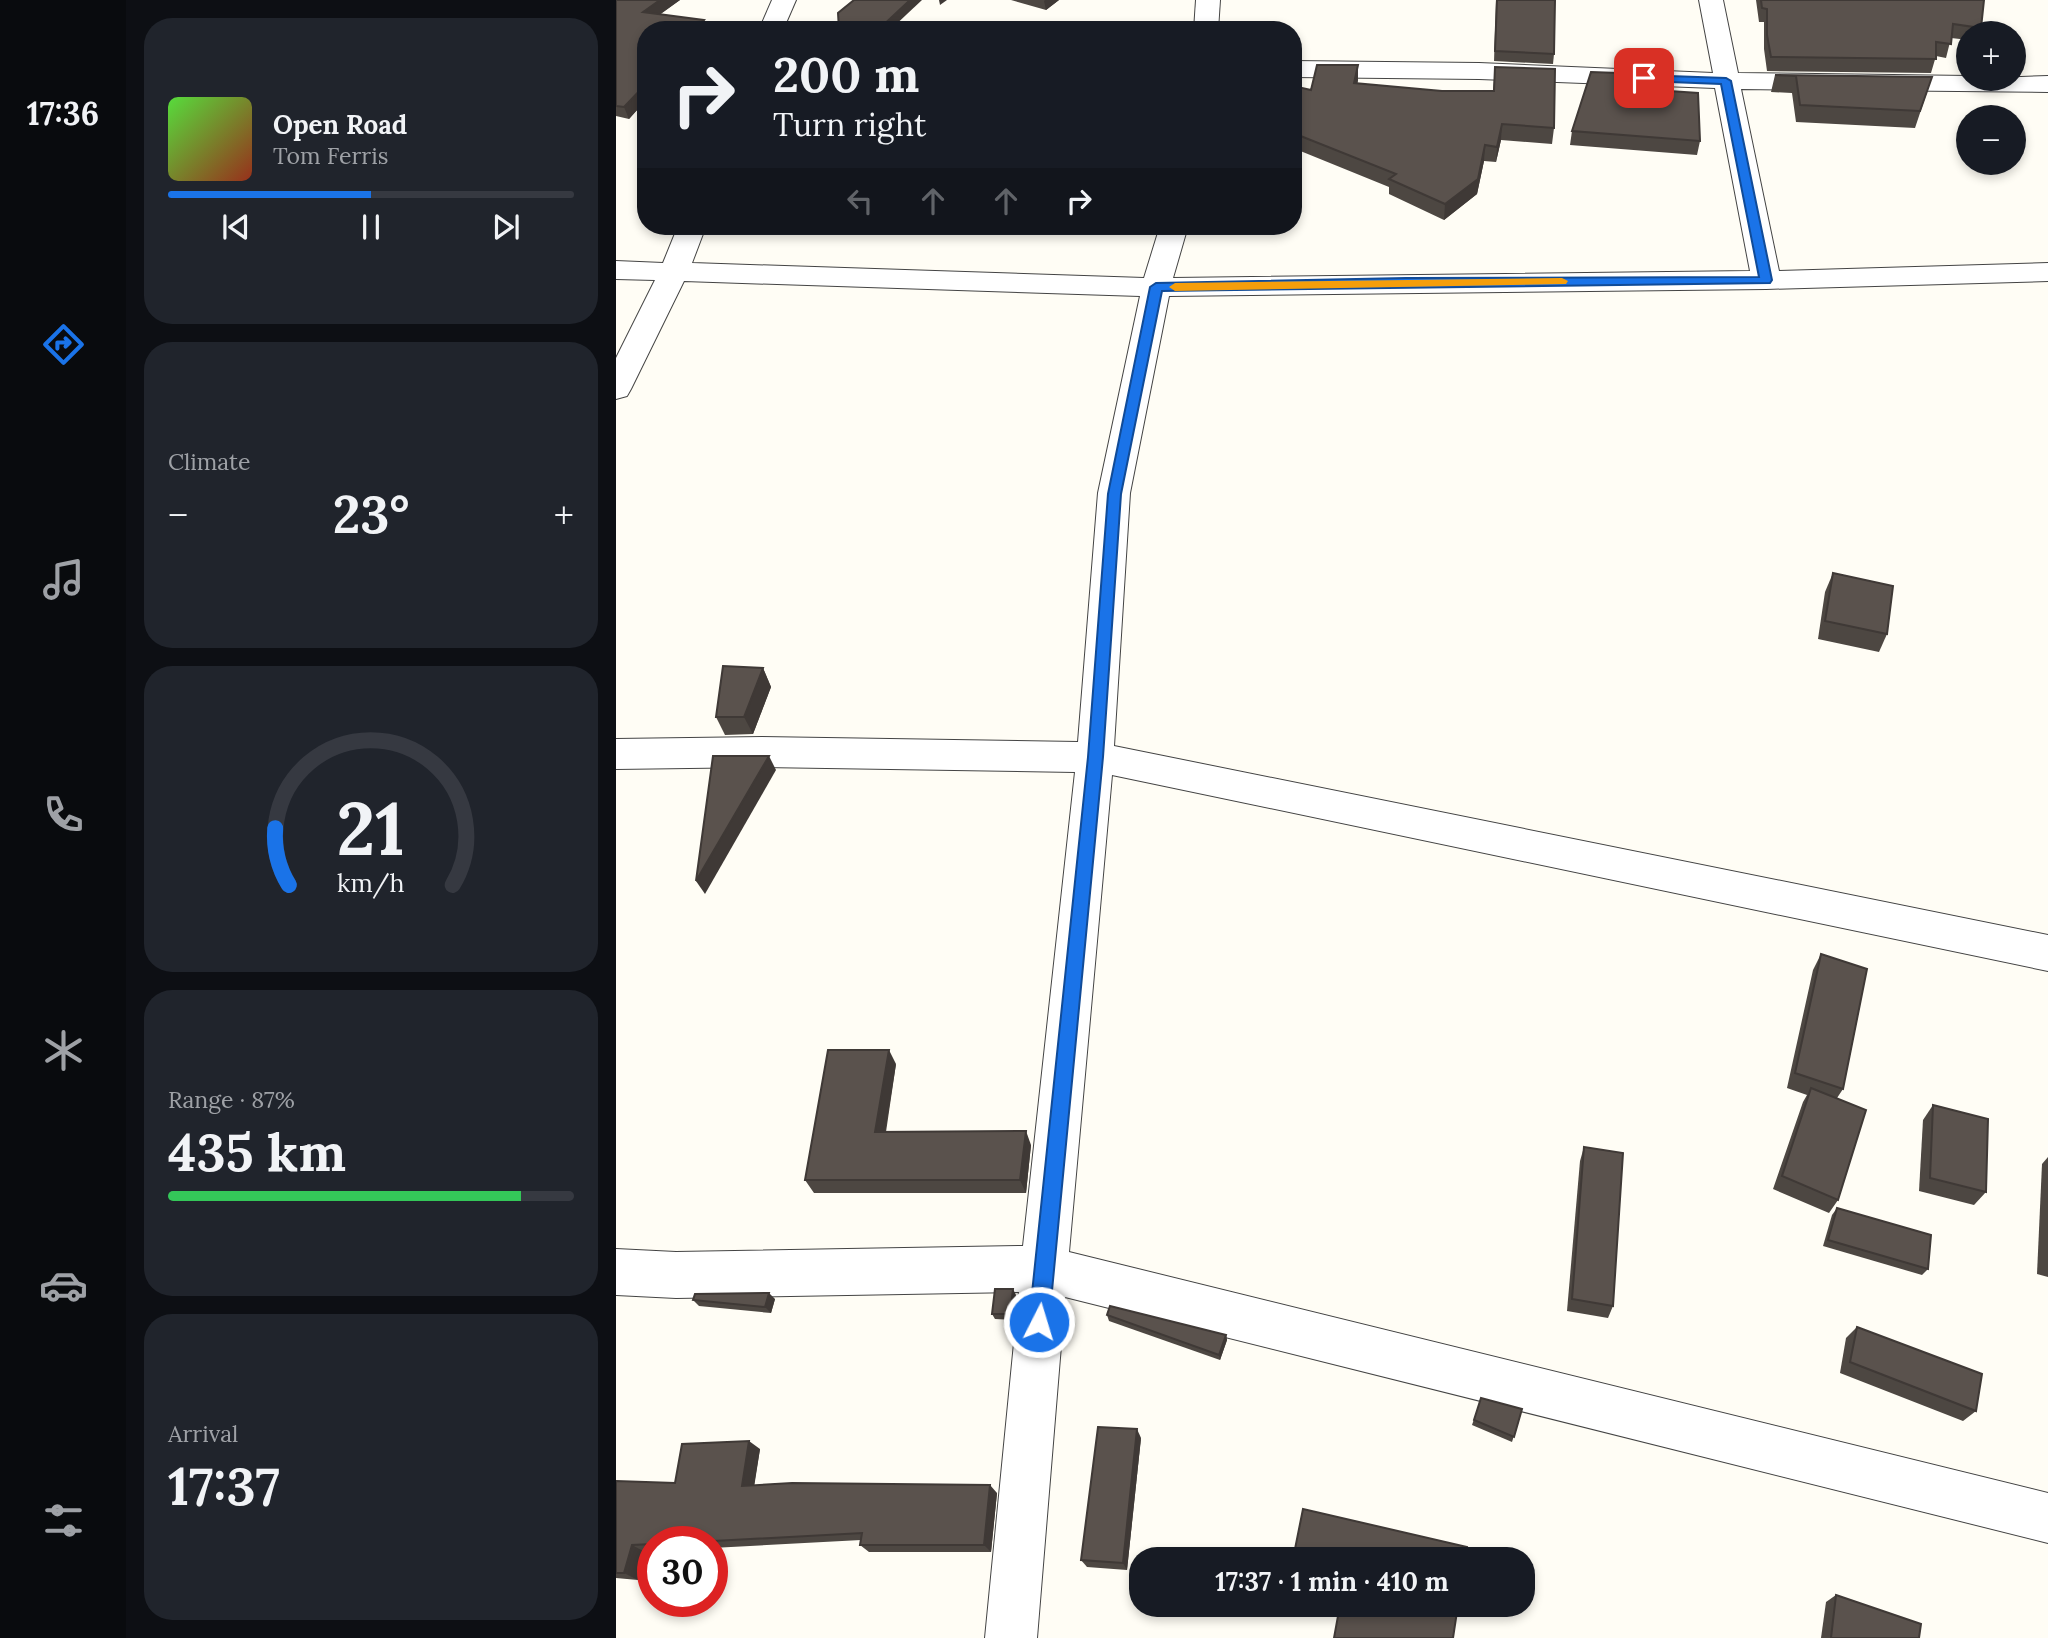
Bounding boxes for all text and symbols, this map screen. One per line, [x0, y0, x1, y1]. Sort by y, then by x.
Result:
map controls [1956, 21, 2026, 175]
button: + [1956, 21, 2026, 91]
text: 200 m [773, 43, 919, 105]
pin [1614, 48, 1674, 108]
icon: right [658, 49, 749, 140]
icon: arrive [1625, 59, 1663, 97]
text: 17:36 [27, 93, 99, 134]
text: Turn right [773, 104, 926, 145]
button: − [1956, 105, 2026, 175]
text: Open Road [273, 108, 407, 141]
text: Tom Ferris [273, 141, 388, 170]
icon: left [841, 182, 879, 220]
icon: ahead [914, 182, 952, 220]
icon: ahead [987, 182, 1025, 220]
icon: right [1060, 182, 1098, 220]
icon: previous [217, 208, 255, 246]
icon: pause [352, 208, 390, 246]
icon: next [487, 208, 525, 246]
icon: directions [39, 320, 88, 369]
text: Climate [168, 447, 250, 476]
text: 23° [333, 481, 409, 547]
text: − [168, 491, 188, 539]
text: + [554, 491, 574, 539]
icon: music [39, 555, 88, 604]
text: 21 [337, 782, 405, 875]
icon: phone [39, 790, 88, 839]
text: km/h [337, 867, 405, 899]
icon: climate [39, 1026, 88, 1075]
text: Range · 87% [168, 1085, 295, 1114]
text: 435 km [168, 1119, 346, 1185]
icon: car [39, 1261, 88, 1310]
position arrow [1002, 1285, 1076, 1359]
text: Arrival [168, 1419, 238, 1448]
text: 17:37 [168, 1453, 280, 1519]
icon: filters [39, 1496, 88, 1545]
speed limit sign: 30 [637, 1526, 728, 1617]
text: 17:37 · 1 min · 410 m [1215, 1565, 1449, 1598]

